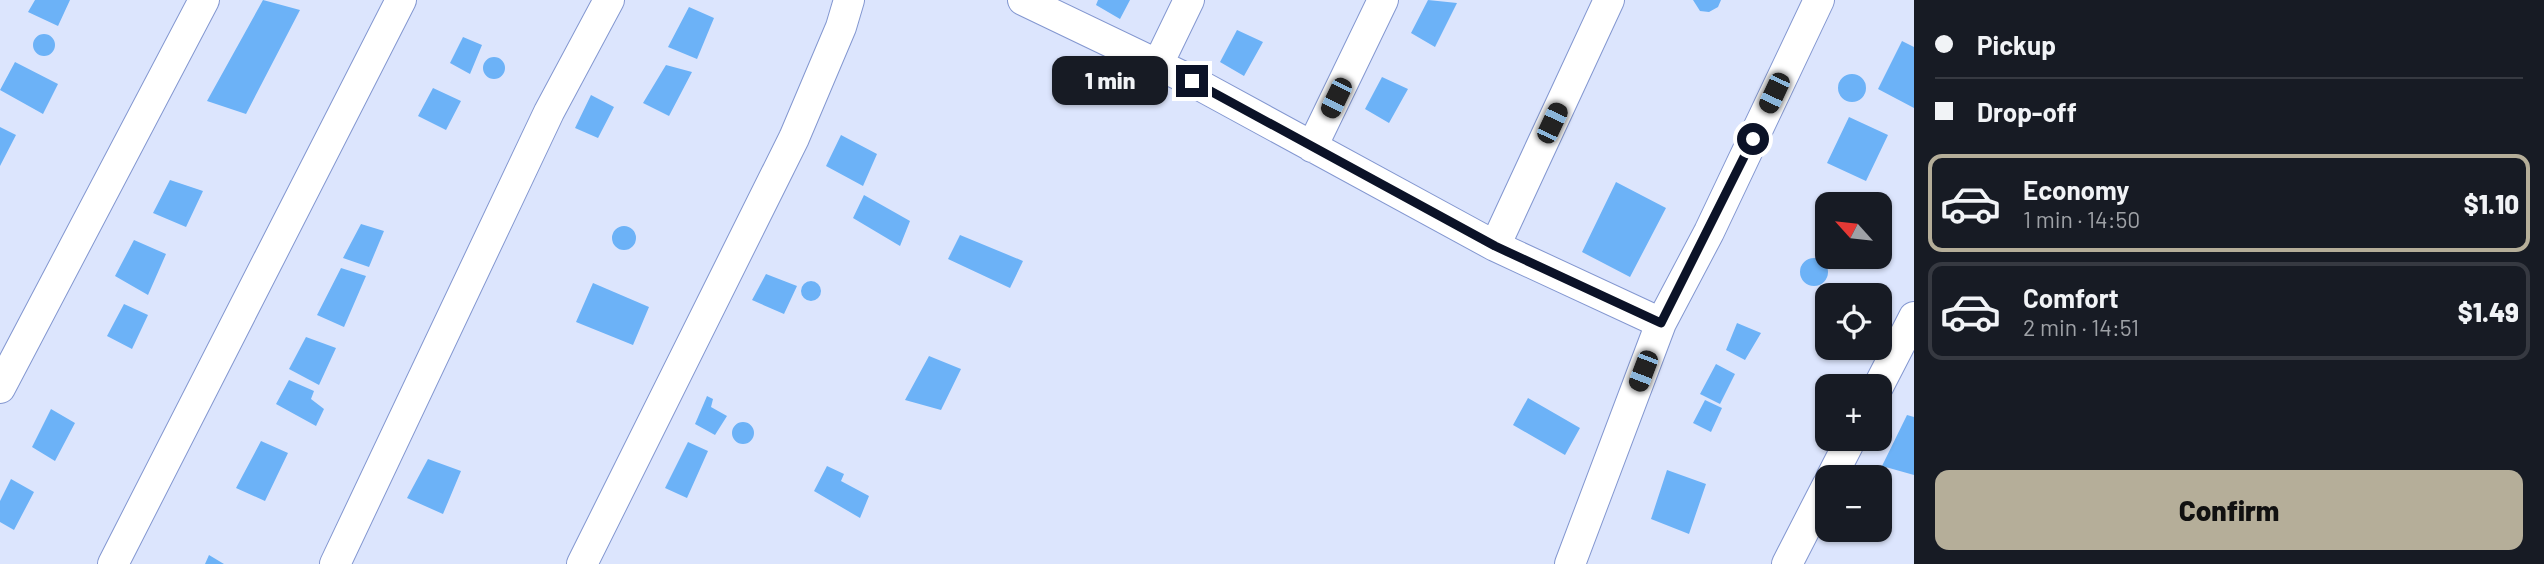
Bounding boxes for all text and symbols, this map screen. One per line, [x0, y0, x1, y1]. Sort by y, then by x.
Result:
text: Pickup [1977, 29, 2056, 60]
callout: 1 min [1052, 56, 1168, 106]
route end [1176, 65, 1208, 97]
text: 1 min [1085, 66, 1135, 94]
car [1756, 70, 1793, 116]
car [1318, 75, 1355, 121]
text: Drop-off [1977, 96, 2077, 127]
car [1534, 100, 1571, 146]
route start [1737, 123, 1769, 155]
icon: car [1939, 172, 2002, 235]
text: Economy [2023, 174, 2129, 205]
text: $1.10 [2464, 188, 2519, 219]
north arrow [1815, 192, 1892, 270]
map controls [1815, 192, 1892, 542]
text: 1 min · 14:50 [2023, 205, 2140, 233]
icon: car [1939, 280, 2002, 343]
text: Comfort [2023, 282, 2119, 313]
button: locate [1815, 283, 1892, 360]
text: $1.49 [2458, 296, 2519, 327]
text: 2 min · 14:51 [2023, 313, 2139, 341]
car [1626, 348, 1661, 394]
button: + [1815, 374, 1892, 451]
button: − [1815, 465, 1892, 542]
button: Confirm [1935, 470, 2523, 550]

